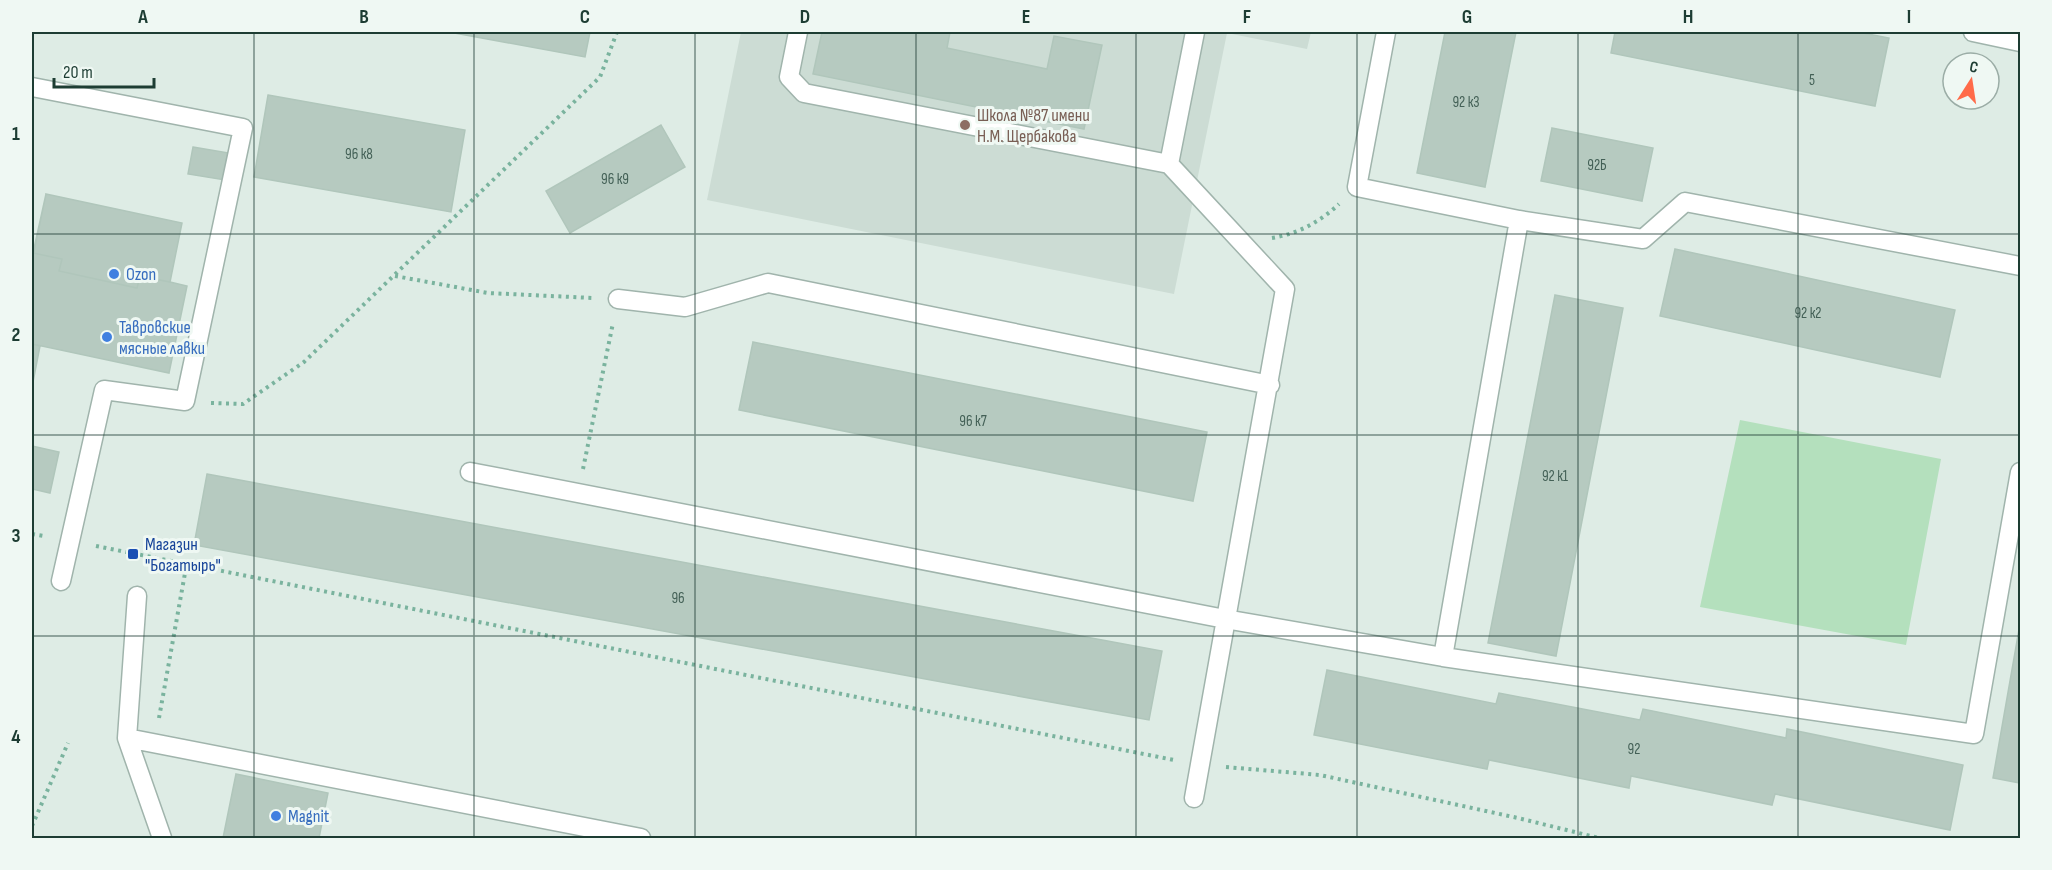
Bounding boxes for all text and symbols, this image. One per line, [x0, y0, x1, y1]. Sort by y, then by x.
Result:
text: A [137, 5, 148, 29]
text: B [359, 5, 369, 29]
text: C [580, 5, 590, 29]
text: D [800, 5, 810, 29]
text: E [1022, 5, 1030, 29]
text: F [1243, 5, 1251, 29]
text: G [1462, 5, 1472, 29]
text: H [1683, 5, 1693, 29]
text: I [1907, 5, 1911, 29]
scale bar [54, 51, 154, 89]
north arrow [1941, 51, 2001, 111]
text: С [1968, 58, 1980, 78]
text: 20 m [63, 62, 93, 83]
house number: 5 [1809, 71, 1815, 90]
house number: 92 к3 [1452, 93, 1480, 112]
place label: Школа №87 имени Н.М. Щербакова [977, 105, 1090, 147]
marker: Школа №87 имени Н.М. Щербакова [958, 118, 972, 132]
text: 1 [12, 122, 20, 146]
house number: 96 к8 [345, 145, 373, 164]
house number: 92Б [1587, 156, 1607, 175]
house number: 96 к9 [601, 170, 629, 189]
place label: Ozon [126, 264, 156, 285]
marker: Ozon [107, 267, 121, 281]
house number: 92 к2 [1794, 304, 1822, 323]
place label: Тавровские мясные лавки [119, 317, 205, 359]
text: 2 [12, 323, 20, 347]
marker: Тавровские мясные лавки [100, 330, 114, 344]
house number: 96 к7 [959, 412, 987, 431]
house number: 92 к1 [1542, 467, 1569, 486]
text: 3 [12, 524, 21, 548]
place label: Магазин "Богатырь" [145, 534, 221, 576]
marker: Магазин "Богатырь" [126, 547, 140, 561]
house number: 96 [671, 589, 685, 608]
text: 4 [11, 725, 21, 749]
house number: 92 [1628, 740, 1640, 759]
place label: Magnit [288, 806, 330, 827]
marker: Magnit [269, 809, 283, 823]

